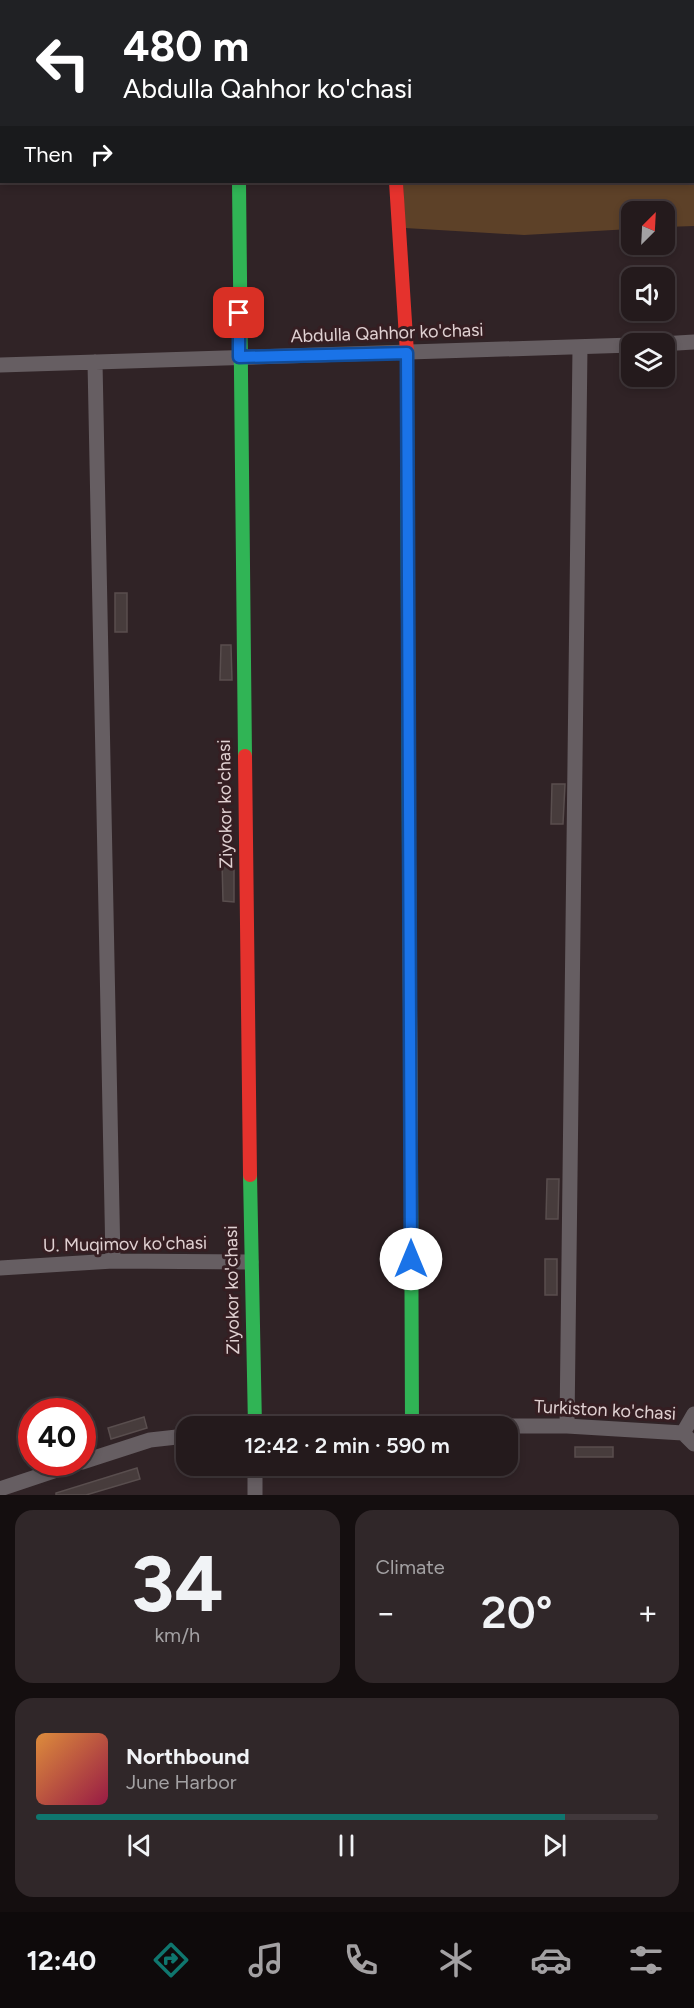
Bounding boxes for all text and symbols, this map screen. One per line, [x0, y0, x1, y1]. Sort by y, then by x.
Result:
text: 480 m [123, 21, 249, 72]
icon: left [24, 24, 102, 102]
text: Abdulla Qahhor ko'chasi [123, 72, 413, 105]
icon: right [85, 138, 118, 171]
text: Then [24, 141, 73, 168]
north arrow [621, 201, 675, 255]
map controls [621, 201, 675, 387]
button: sound [621, 267, 675, 321]
pin [213, 287, 264, 338]
icon: arrive [222, 296, 255, 329]
street label: Abdulla Qahhor ko'chasi [290, 319, 484, 347]
button: layers [621, 333, 675, 387]
street label: Ziyokor ko'chasi [213, 739, 237, 869]
street label: Ziyokor ko'chasi [220, 1225, 244, 1355]
position arrow [379, 1227, 443, 1291]
street label: U. Muqimov ko'chasi [43, 1232, 207, 1256]
street label: Turkiston ko'chasi [533, 1395, 677, 1425]
speed limit sign: 40 [18, 1398, 96, 1476]
text: 12:42 · 2 min · 590 m [244, 1432, 450, 1459]
text: 34 [131, 1537, 224, 1631]
text: Climate [376, 1555, 445, 1579]
text: 20° [481, 1585, 553, 1639]
text: − [376, 1593, 396, 1632]
text: + [637, 1593, 658, 1632]
text: km/h [154, 1623, 200, 1647]
text: Northbound [126, 1743, 250, 1770]
text: June Harbor [126, 1770, 237, 1794]
icon: previous [123, 1829, 156, 1862]
icon: pause [330, 1829, 363, 1862]
icon: next [538, 1829, 571, 1862]
icon: directions [150, 1939, 192, 1981]
icon: music [245, 1939, 287, 1981]
icon: phone [340, 1939, 382, 1981]
icon: climate [435, 1939, 477, 1981]
icon: car [530, 1939, 572, 1981]
icon: filters [625, 1939, 667, 1981]
text: 12:40 [27, 1944, 96, 1977]

